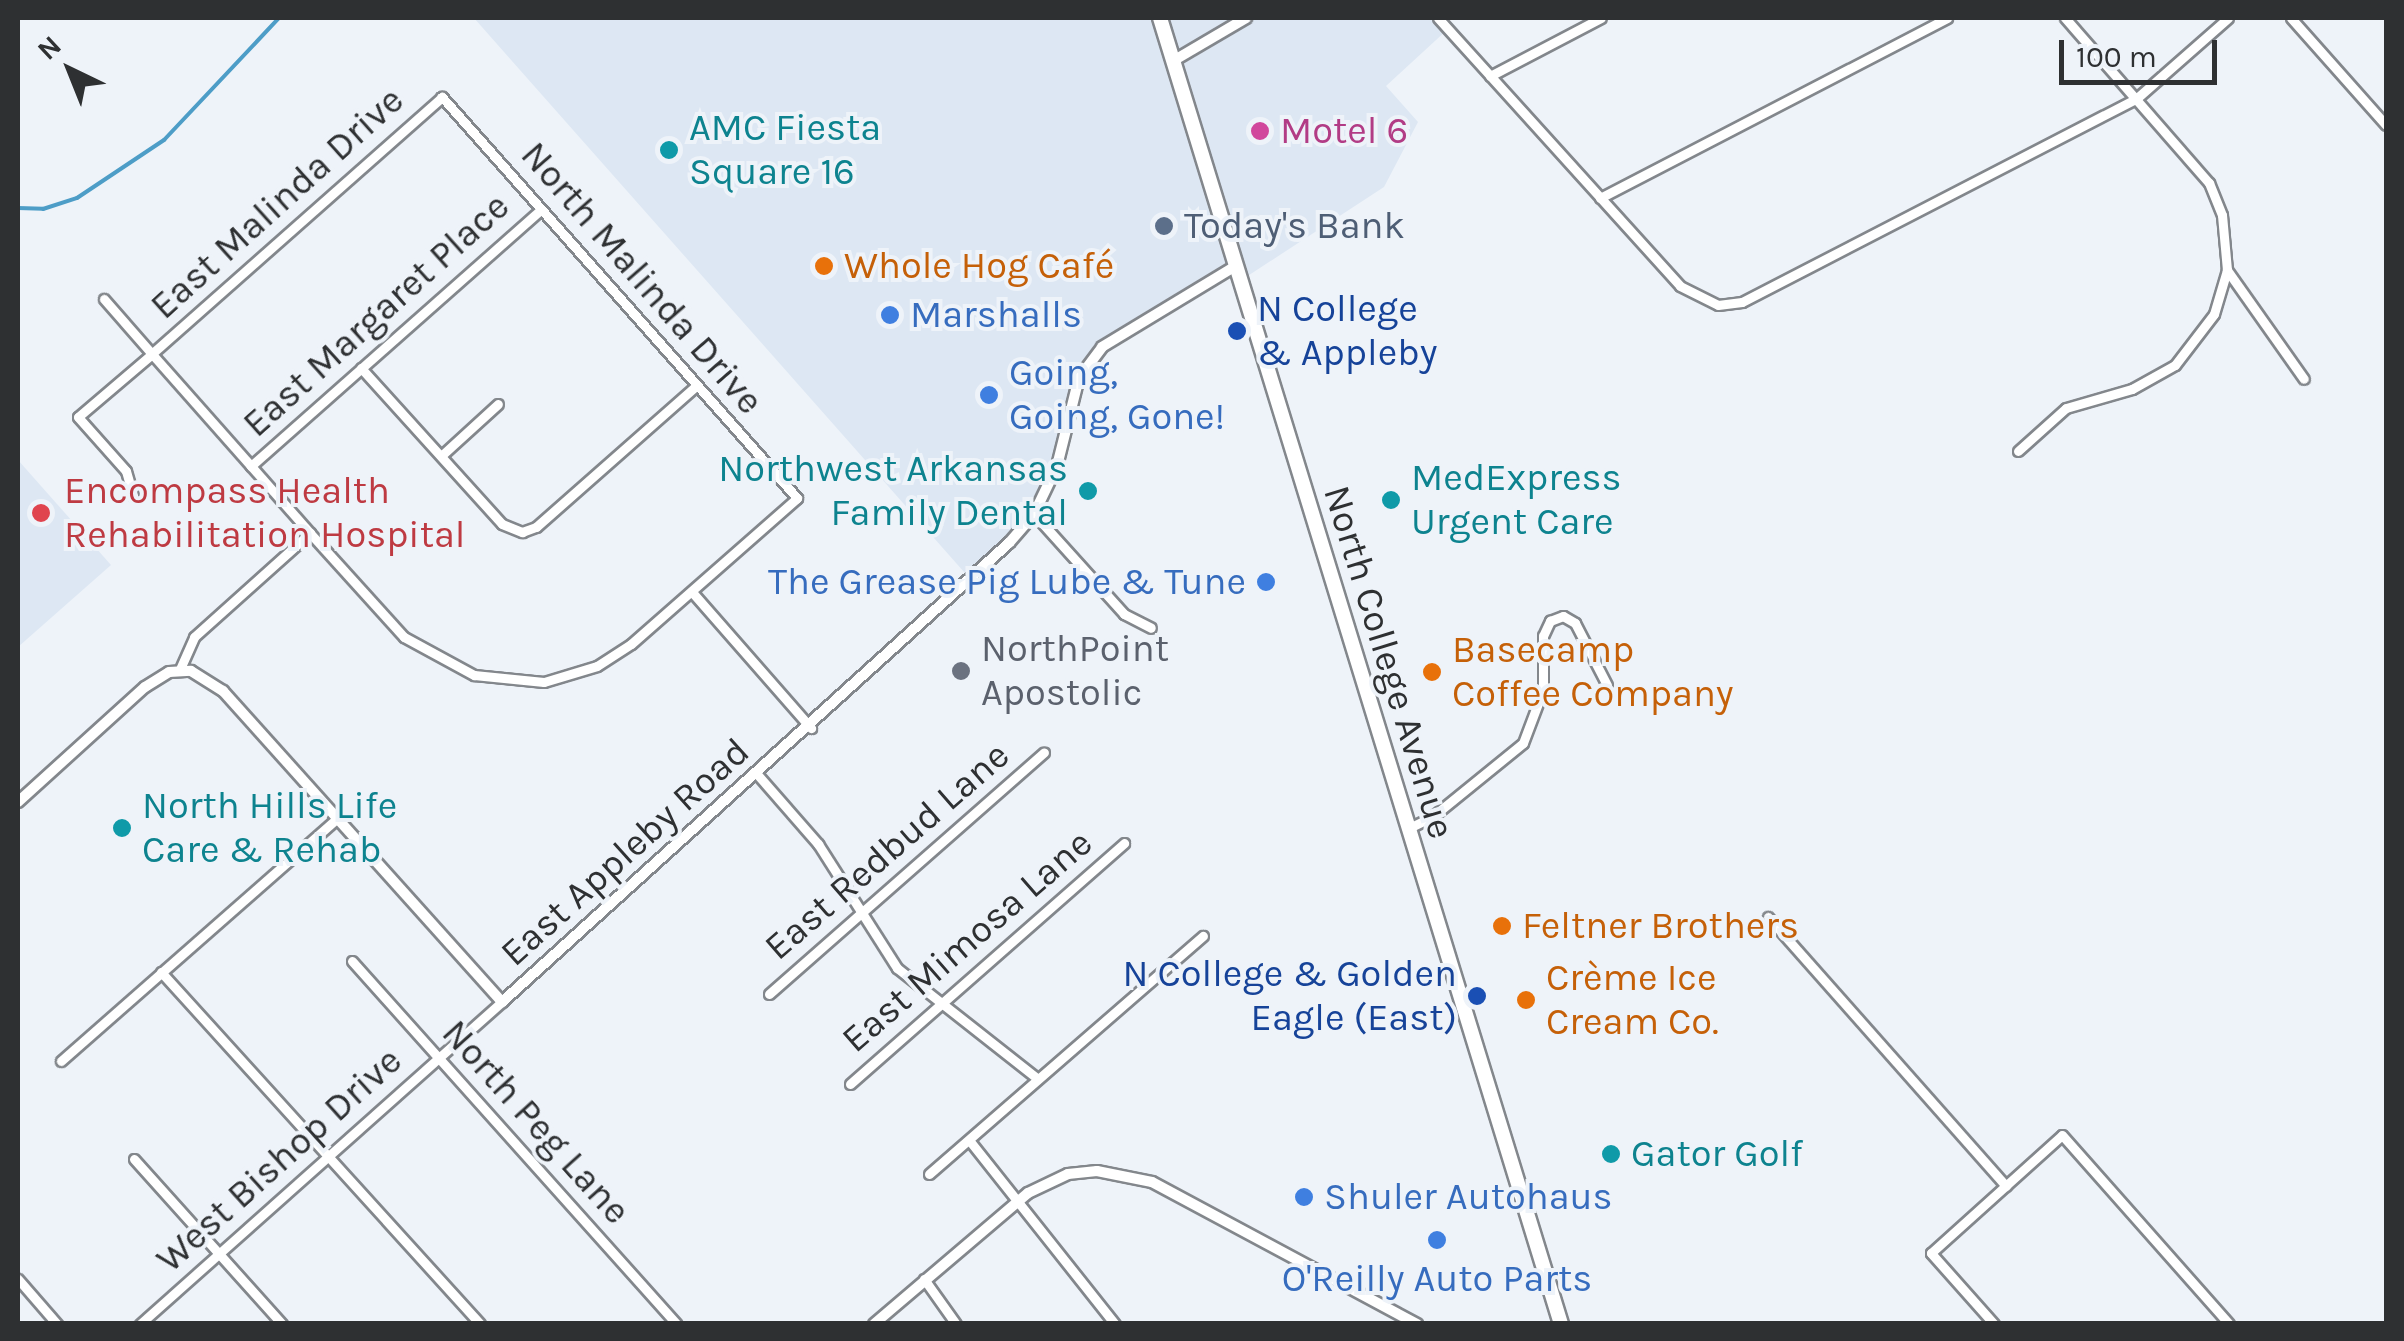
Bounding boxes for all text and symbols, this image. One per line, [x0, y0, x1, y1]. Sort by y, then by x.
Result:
north arrow [20, 20, 120, 120]
scale bar [2064, 20, 2222, 82]
text: N [31, 29, 68, 67]
text: 100 m [2076, 39, 2157, 75]
street label: East Malinda Drive [141, 77, 413, 329]
place label: AMC Fiesta Square 16 [689, 105, 881, 194]
place label: Motel 6 [1280, 108, 1408, 154]
marker: Motel 6 [1249, 120, 1271, 142]
street label: North Malinda Drive [511, 132, 773, 424]
marker: AMC Fiesta Square 16 [658, 139, 680, 161]
street label: East Margaret Place [234, 183, 518, 447]
place label: Today's Bank [1184, 203, 1405, 249]
marker: Today's Bank [1153, 215, 1175, 237]
place label: Whole Hog Café [844, 243, 1114, 289]
marker: Whole Hog Café [813, 255, 835, 277]
place label: N College & Appleby [1257, 286, 1437, 376]
place label: Marshalls [910, 292, 1082, 338]
marker: Marshalls [879, 304, 901, 326]
marker: N College & Appleby [1226, 320, 1248, 342]
place label: Going, Going, Gone! [1009, 350, 1225, 439]
marker: Going, Going, Gone! [978, 384, 1000, 406]
place label: Northwest Arkansas Family Dental [718, 446, 1068, 536]
place label: MedExpress Urgent Care [1411, 455, 1621, 544]
place label: Encompass Health Rehabilitation Hospital [64, 468, 466, 558]
marker: Northwest Arkansas Family Dental [1077, 480, 1099, 502]
street label: North College Avenue [1314, 480, 1464, 844]
marker: MedExpress Urgent Care [1380, 489, 1402, 511]
marker: Encompass Health Rehabilitation Hospital [28, 500, 54, 526]
place label: The Grease Pig Lube & Tune [768, 559, 1246, 605]
marker: The Grease Pig Lube & Tune [1255, 571, 1277, 593]
place label: NorthPoint Apostolic [981, 626, 1169, 716]
place label: Basecamp Coffee Company [1452, 627, 1734, 716]
marker: NorthPoint Apostolic [950, 660, 972, 682]
marker: Basecamp Coffee Company [1421, 661, 1443, 683]
street label: East Appleby Road [491, 728, 759, 976]
street label: East Redbud Lane [755, 732, 1019, 970]
place label: North Hills Life Care & Rehab [142, 783, 397, 872]
marker: North Hills Life Care & Rehab [111, 817, 133, 839]
street label: East Mimosa Lane [833, 820, 1101, 1062]
place label: Feltner Brothers [1522, 903, 1799, 949]
marker: Feltner Brothers [1491, 915, 1513, 937]
place label: N College & Golden Eagle (East) [1123, 951, 1457, 1040]
place label: Crème Ice Cream Co. [1546, 955, 1719, 1044]
marker: N College & Golden Eagle (East) [1466, 985, 1488, 1007]
marker: Crème Ice Cream Co. [1515, 989, 1537, 1011]
street label: North Peg Lane [432, 1011, 640, 1233]
street label: West Bishop Drive [147, 1038, 411, 1282]
place label: Gator Golf [1631, 1131, 1803, 1177]
marker: Gator Golf [1600, 1143, 1622, 1165]
place label: Shuler Autohaus [1324, 1174, 1613, 1220]
marker: Shuler Autohaus [1293, 1186, 1315, 1208]
marker: O'Reilly Auto Parts [1426, 1229, 1448, 1251]
place label: O'Reilly Auto Parts [1282, 1256, 1592, 1302]

